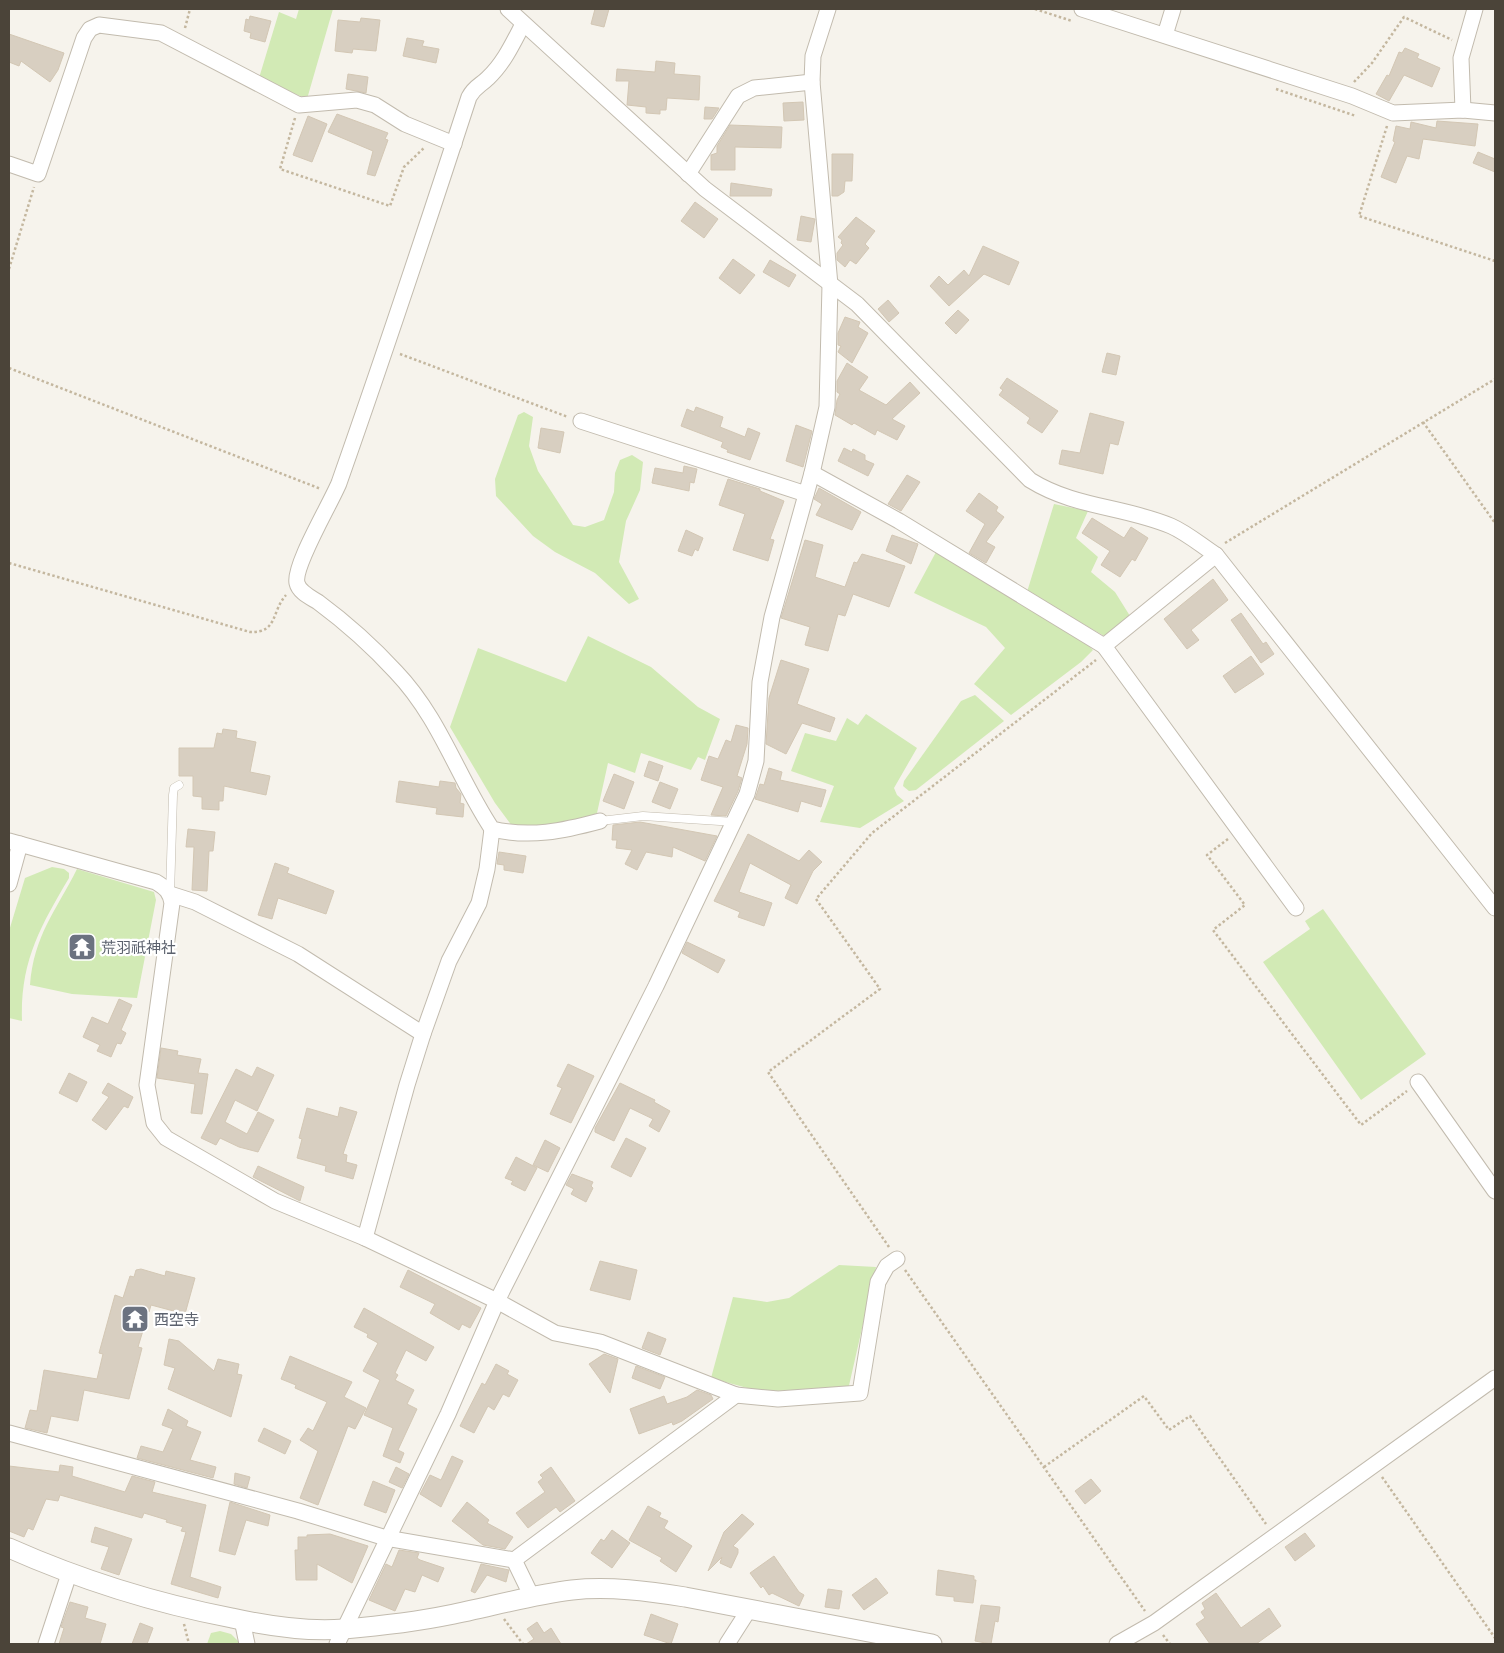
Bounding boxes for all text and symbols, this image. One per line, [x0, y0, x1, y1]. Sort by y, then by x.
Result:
temple icon: 荒羽祇神社 [67, 932, 97, 962]
place label: 荒羽祇神社 [101, 938, 176, 957]
temple icon: 西空寺 [120, 1304, 150, 1334]
place label: 西空寺 [154, 1310, 199, 1329]

